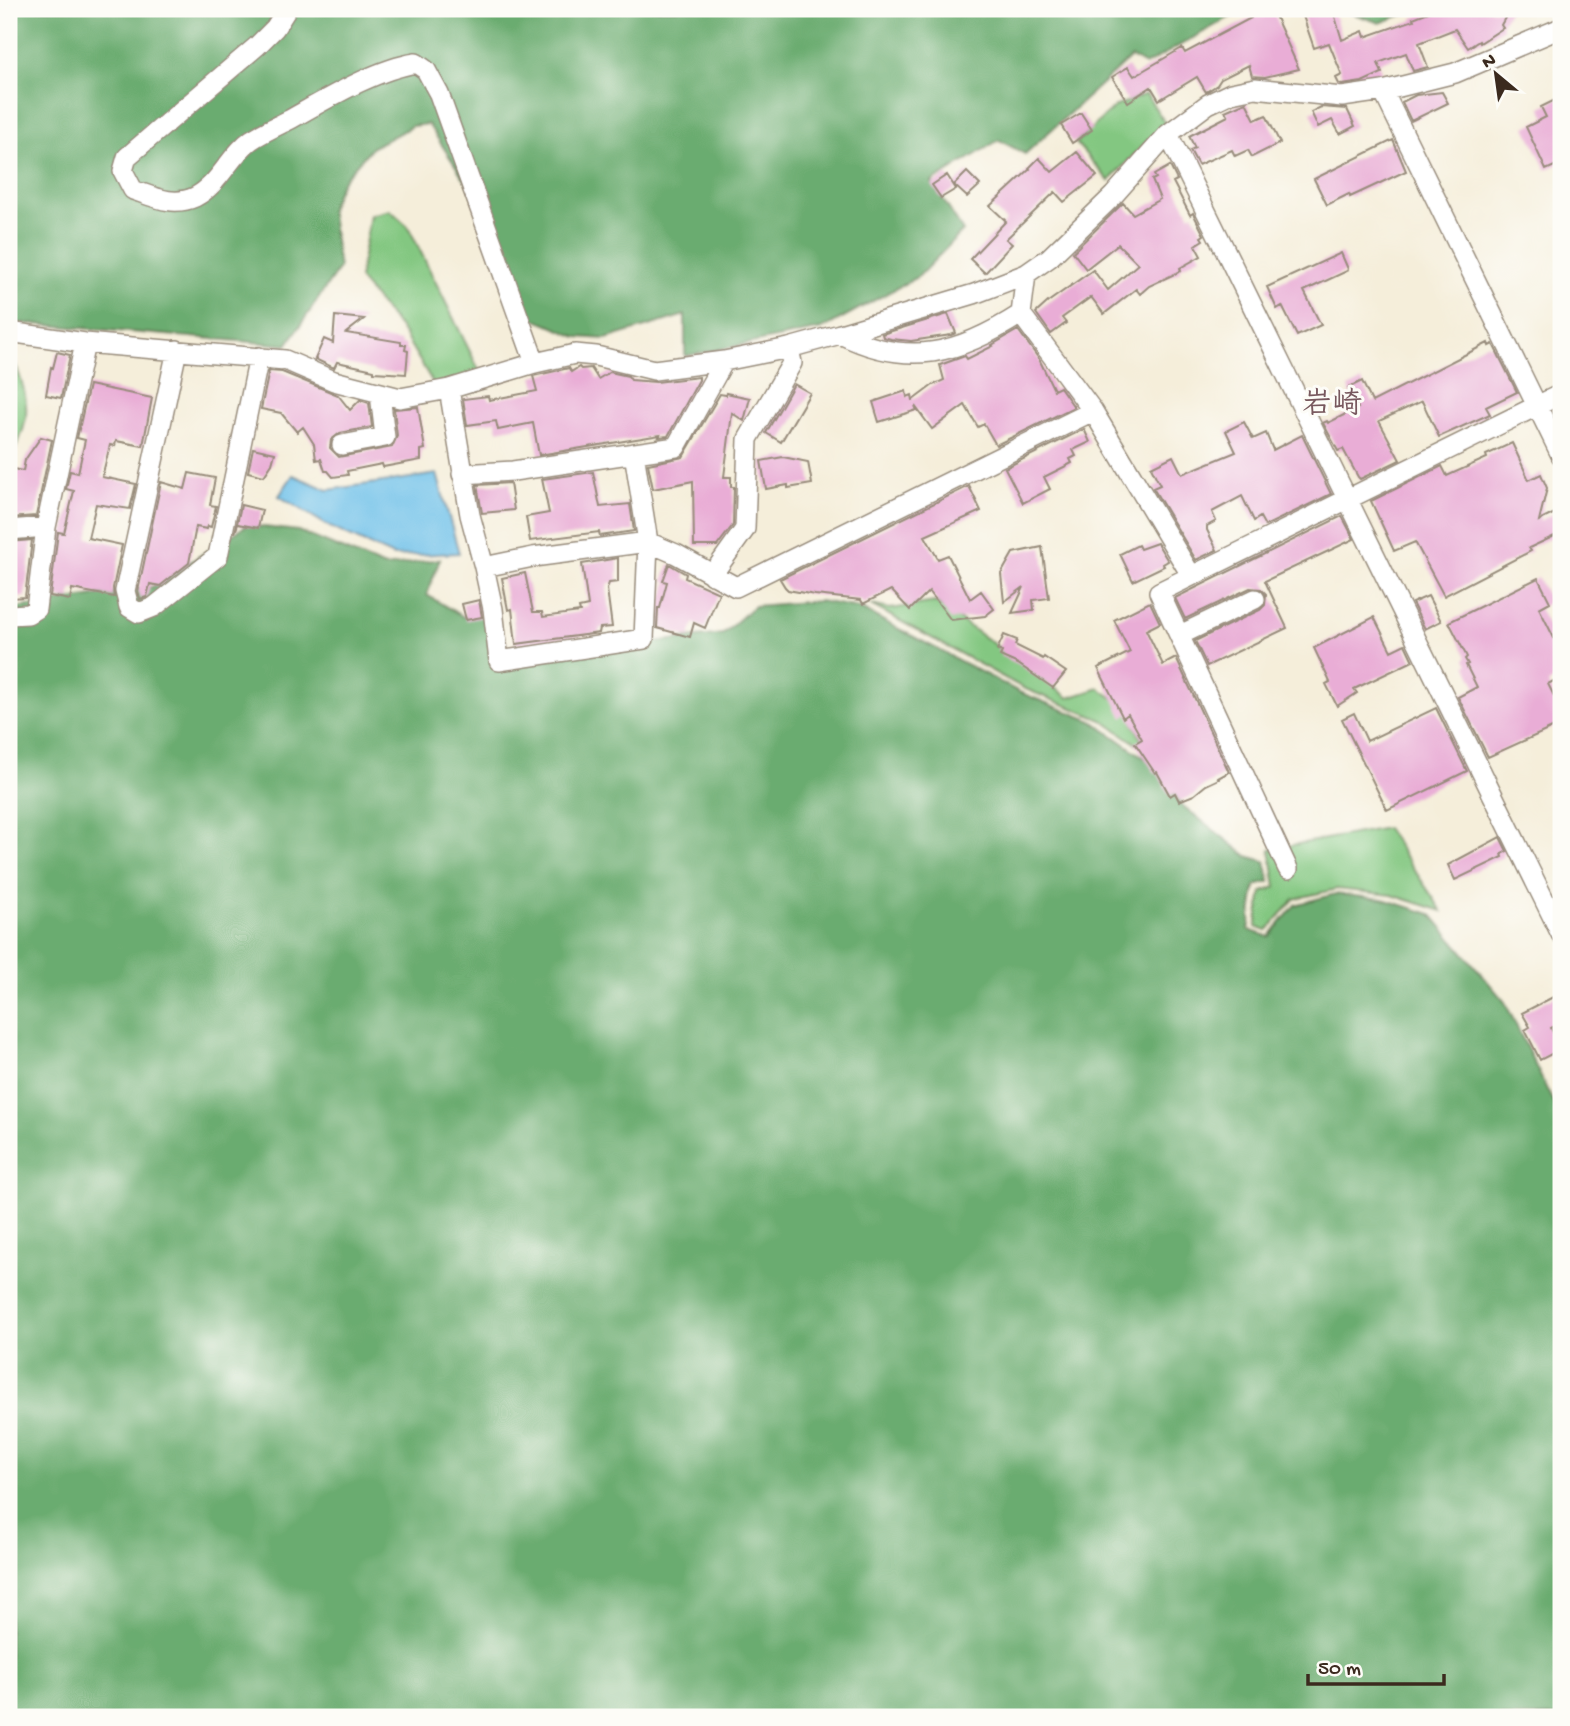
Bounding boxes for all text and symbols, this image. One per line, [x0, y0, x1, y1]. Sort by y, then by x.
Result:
north arrow [1462, 38, 1532, 108]
text: N [1478, 49, 1500, 75]
district label: 岩崎 [1302, 387, 1362, 424]
scale bar [1308, 1642, 1444, 1686]
text: 50 m [1318, 1658, 1361, 1683]

